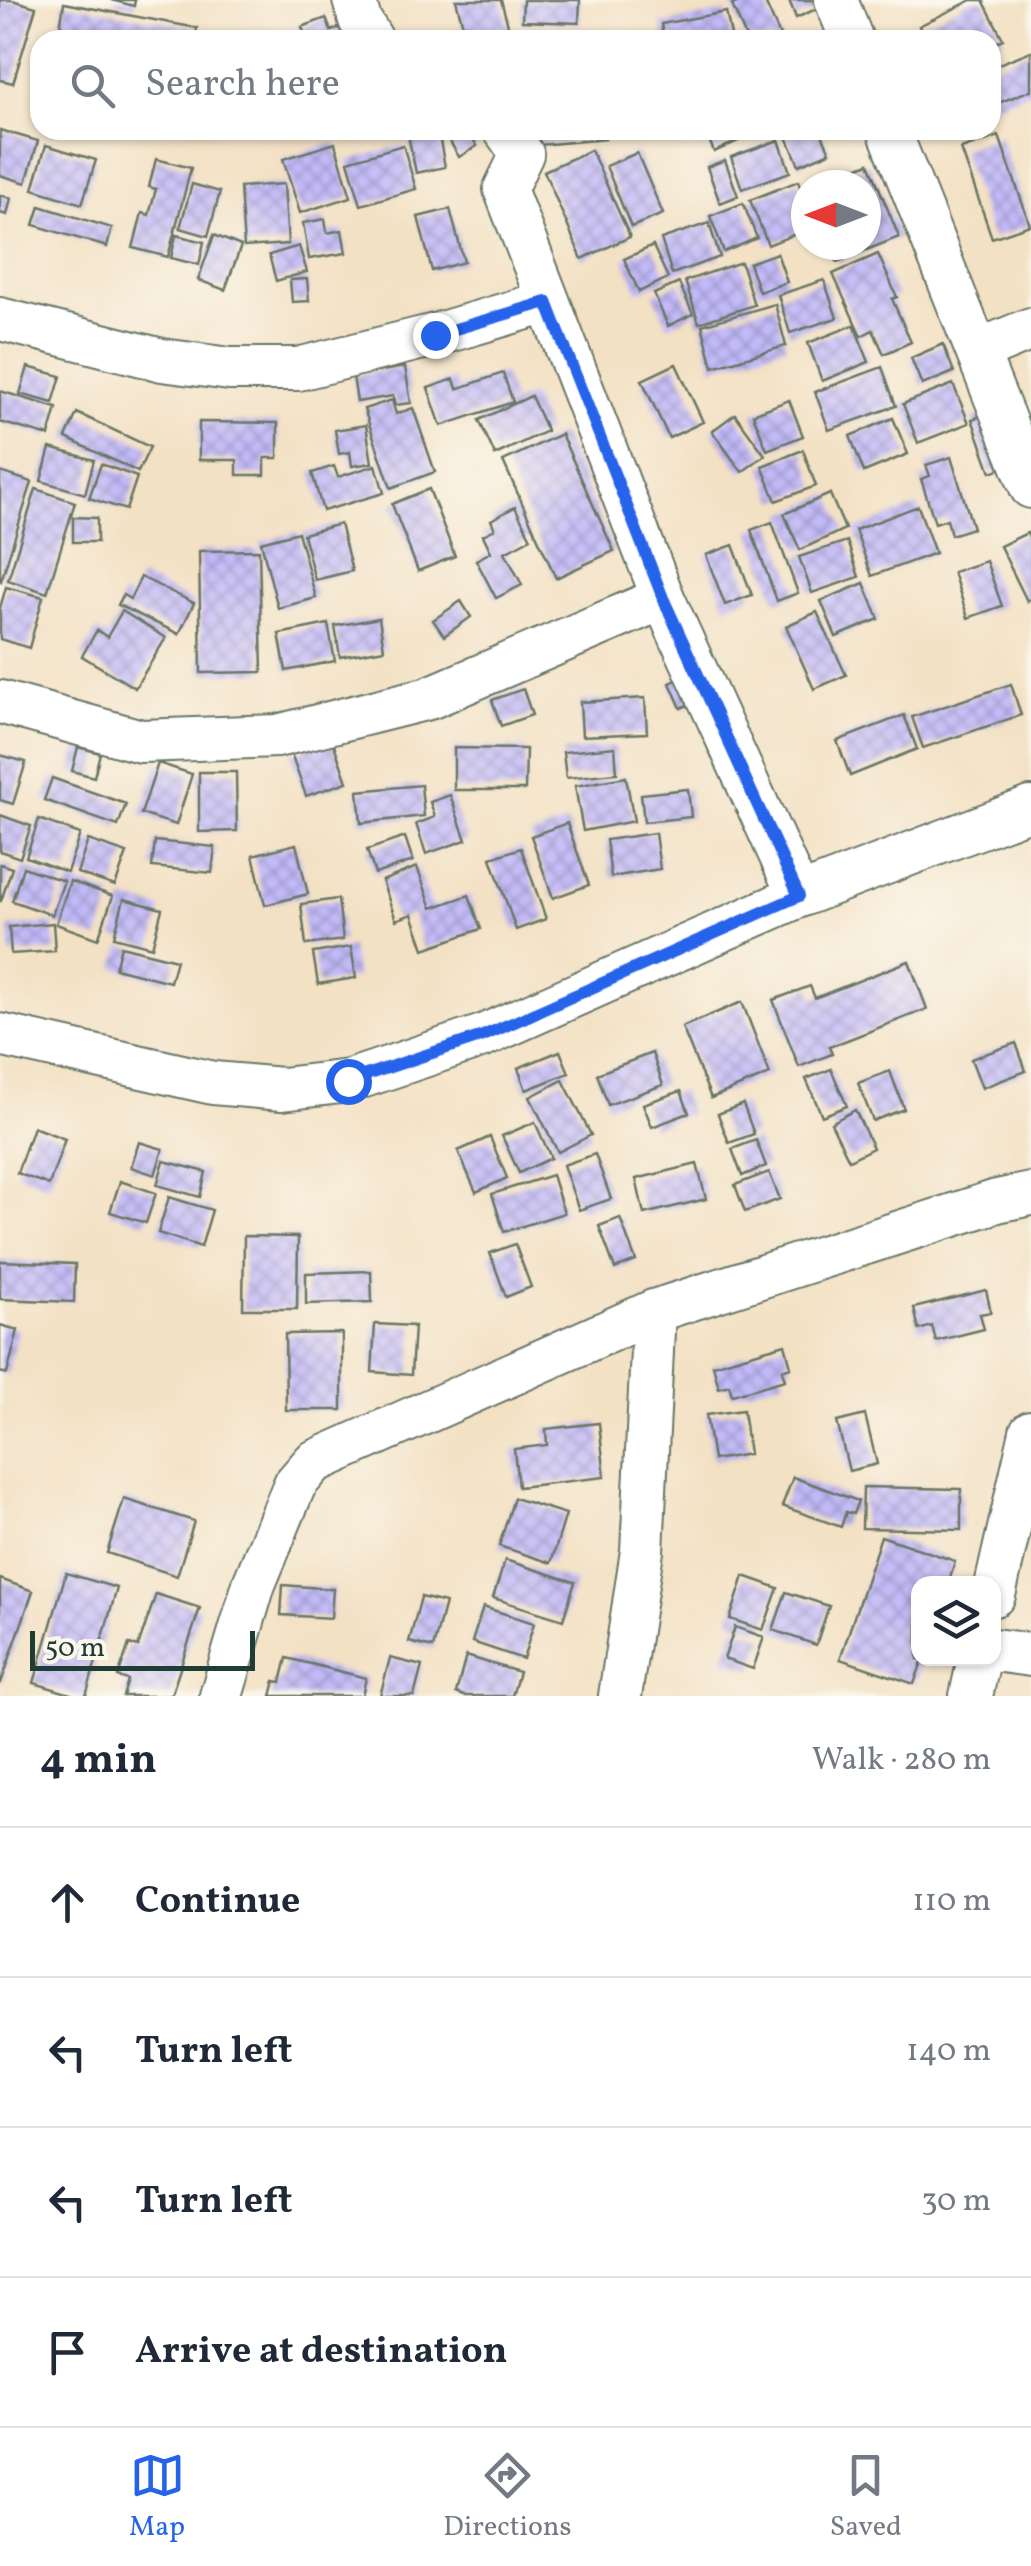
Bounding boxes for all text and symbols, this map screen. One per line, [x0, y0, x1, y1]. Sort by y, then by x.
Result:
search box [30, 30, 1001, 140]
icon: search [65, 58, 120, 113]
text: Search here [145, 59, 340, 112]
north arrow [791, 170, 881, 260]
route end [413, 313, 459, 359]
route start [326, 1059, 372, 1105]
map controls [911, 1576, 1001, 1666]
button: layers [911, 1576, 1001, 1666]
scale bar [30, 1626, 255, 1671]
text: 50 m [45, 1629, 105, 1668]
text: 4 min [40, 1732, 157, 1791]
text: Walk · 280 m [812, 1739, 991, 1783]
icon: ahead [40, 1875, 95, 1930]
text: Continue [135, 1876, 300, 1929]
text: 110 m [912, 1880, 991, 1924]
icon: left [40, 2025, 95, 2080]
text: Turn left [135, 2026, 292, 2079]
text: 140 m [906, 2030, 991, 2074]
icon: left [40, 2175, 95, 2230]
text: Turn left [135, 2176, 292, 2229]
text: 30 m [921, 2180, 991, 2224]
icon: arrive [40, 2325, 95, 2380]
text: Arrive at destination [135, 2326, 508, 2379]
tab: Map [129, 2448, 185, 2547]
tab: Directions [443, 2448, 572, 2547]
tab: Saved [830, 2448, 902, 2547]

